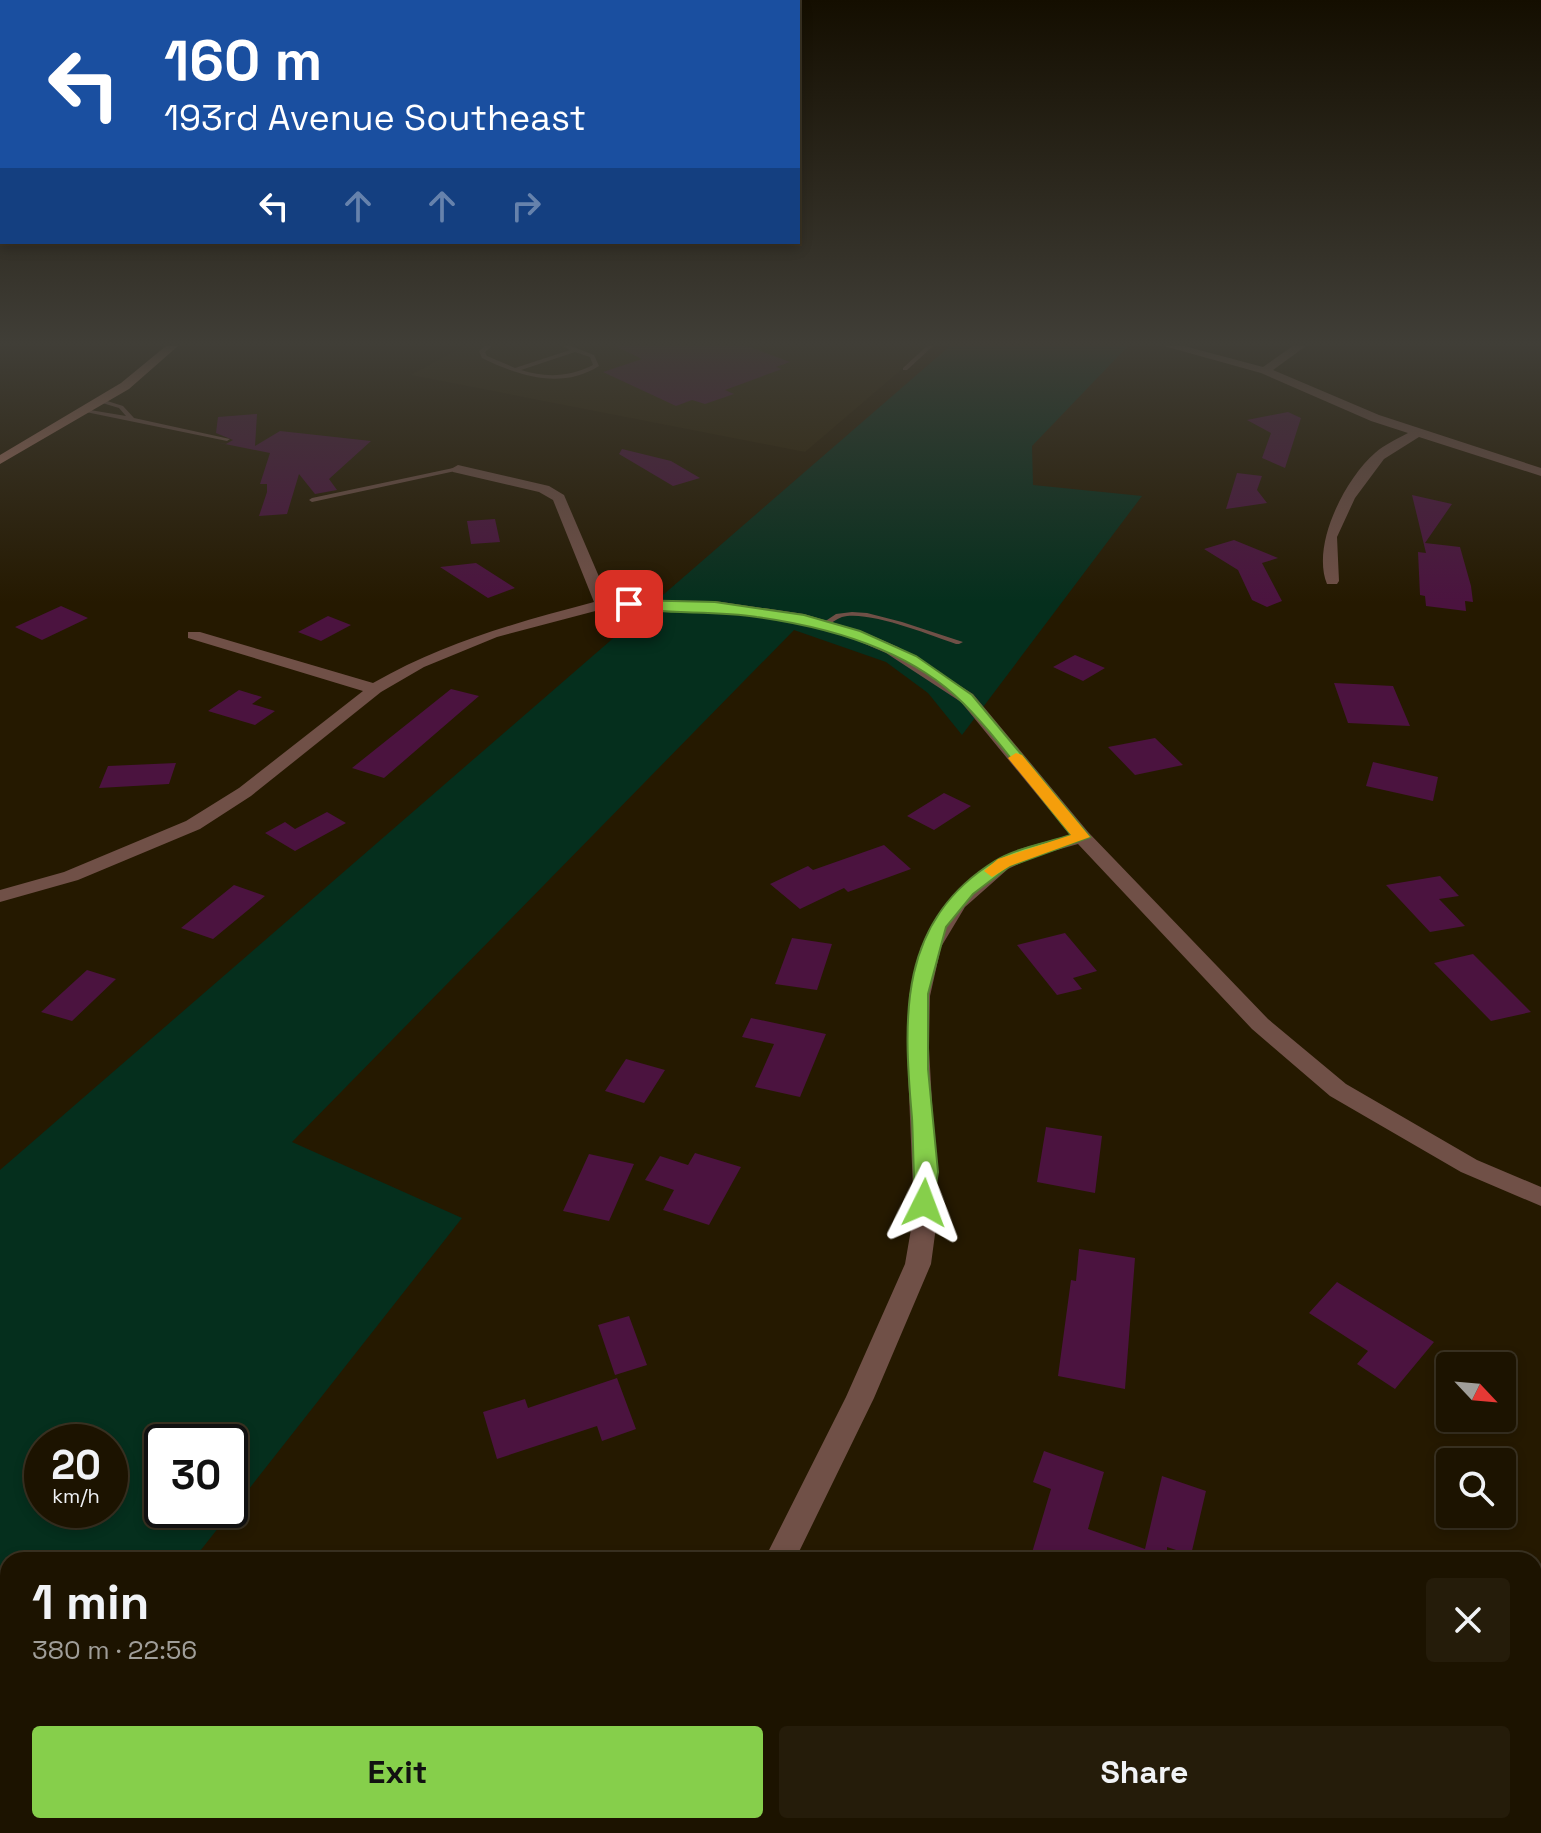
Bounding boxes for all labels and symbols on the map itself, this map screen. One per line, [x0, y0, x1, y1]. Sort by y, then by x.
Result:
pin [595, 570, 663, 638]
position arrow [882, 1161, 966, 1245]
north arrow [1436, 1352, 1516, 1432]
speed limit sign: 30 [144, 1424, 248, 1528]

